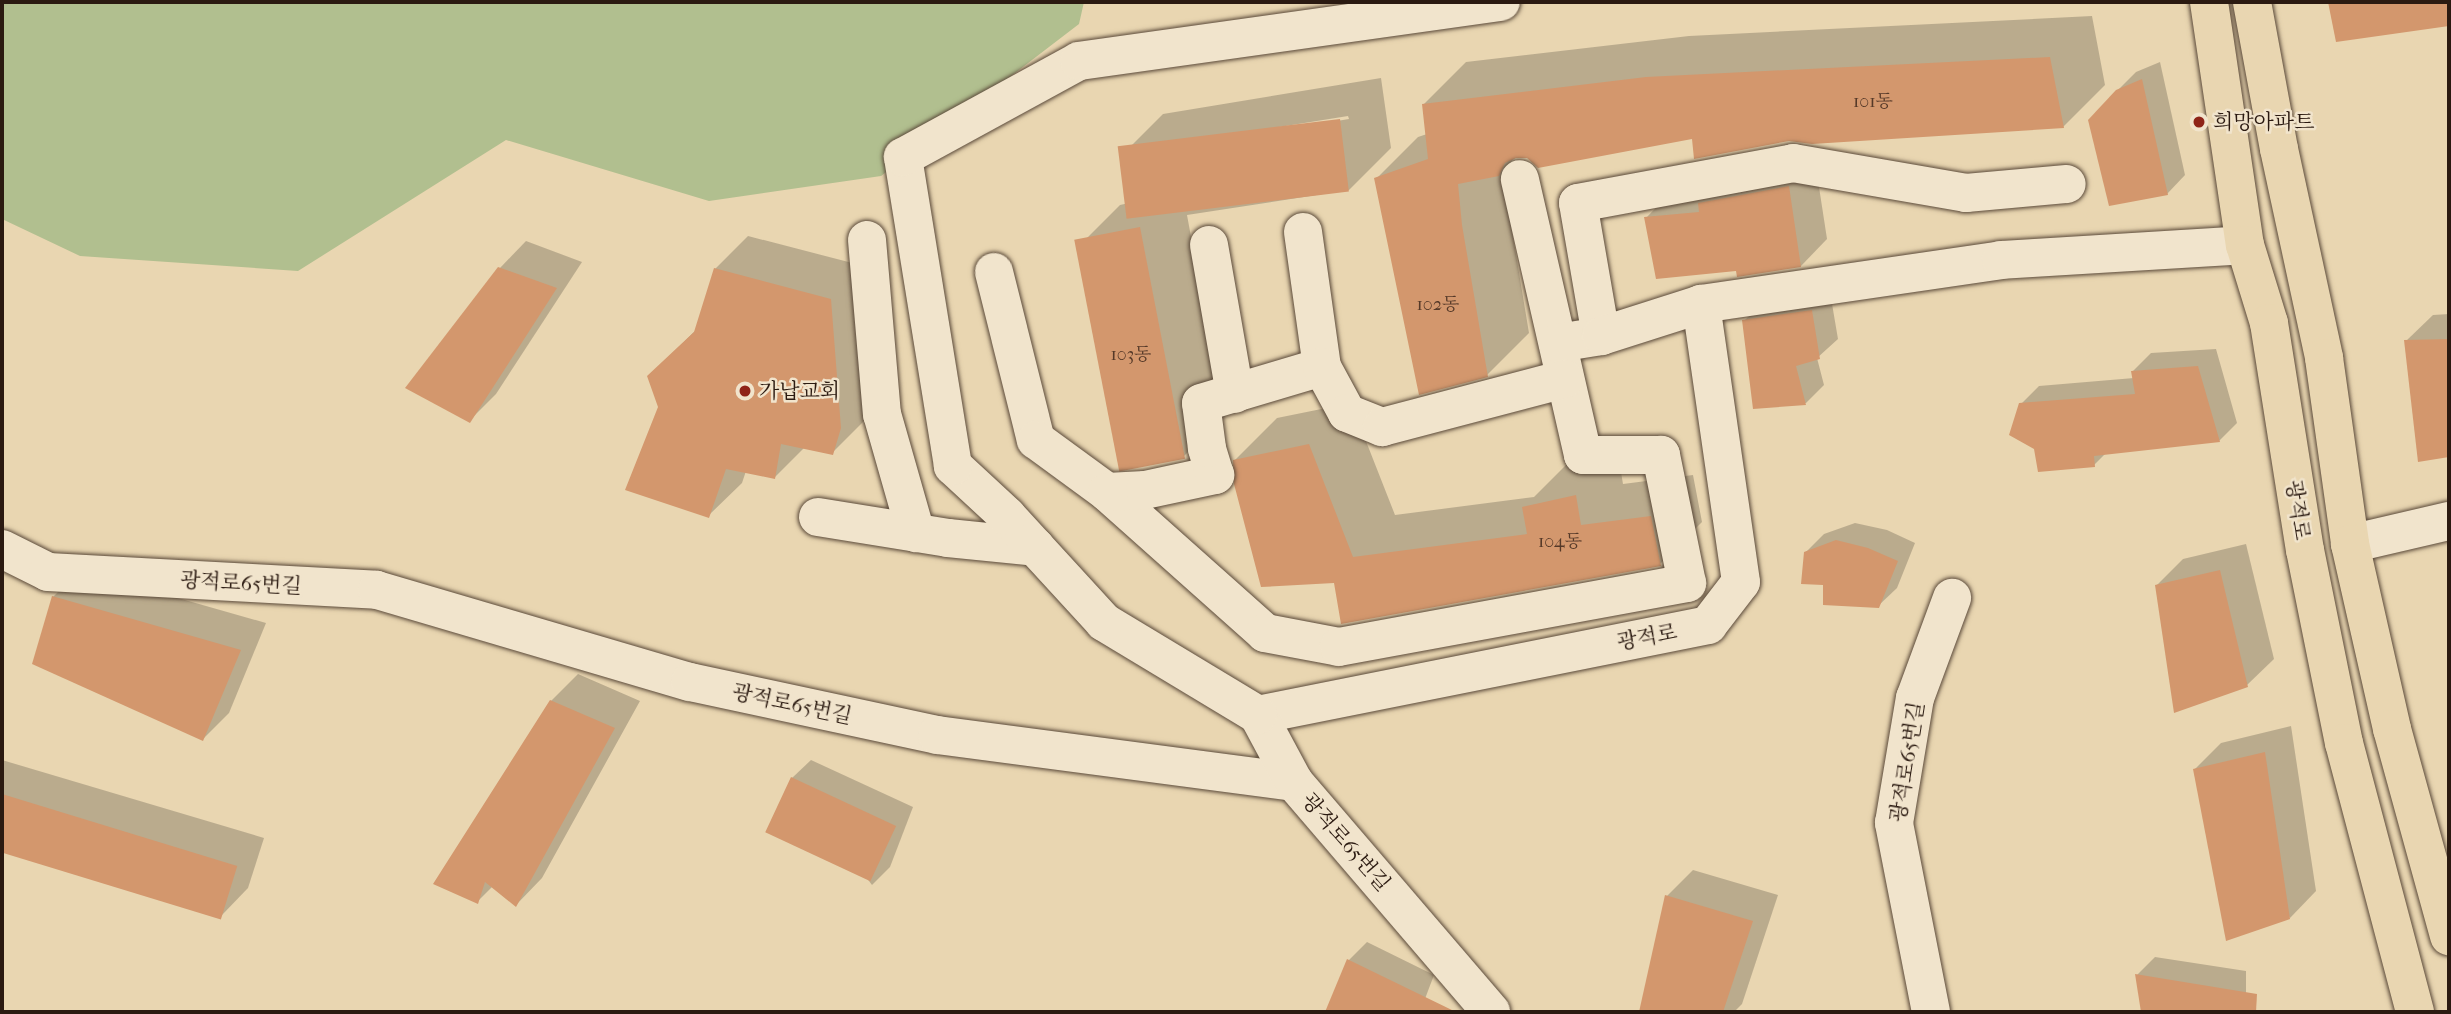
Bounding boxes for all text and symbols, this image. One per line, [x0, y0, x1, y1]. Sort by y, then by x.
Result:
house number: 101동 [1853, 91, 1893, 113]
place label: 희망아파트 [2213, 109, 2314, 135]
marker: 희망아파트 [2191, 114, 2207, 130]
house number: 102동 [1417, 294, 1459, 316]
house number: 103동 [1110, 344, 1152, 366]
place label: 가납교회 [759, 378, 840, 404]
marker: 가납교회 [737, 383, 753, 399]
street label: 광적로 [2281, 478, 2315, 542]
house number: 104동 [1538, 531, 1582, 553]
street label: 광적로65번길 [179, 567, 303, 599]
street label: 광적로 [1615, 619, 1679, 655]
street label: 광적로65번길 [730, 679, 854, 729]
street label: 광적로65번길 [1885, 700, 1929, 824]
street label: 광적로65번길 [1297, 788, 1395, 896]

